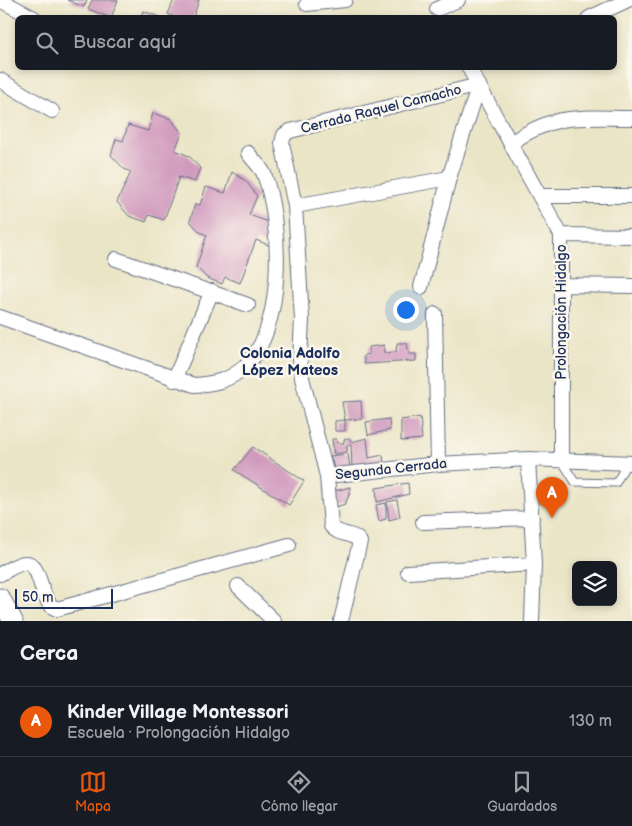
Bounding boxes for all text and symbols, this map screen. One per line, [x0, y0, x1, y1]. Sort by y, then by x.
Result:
search box [15, 15, 617, 70]
icon: search [33, 29, 61, 57]
text: Buscar aquí [73, 31, 176, 54]
street label: Cerrada Raquel Camacho [299, 81, 463, 137]
street label: Prolongación Hidalgo [553, 244, 570, 380]
your location [393, 297, 419, 323]
district label: Colonia Adolfo López Mateos [240, 344, 341, 380]
street label: Segunda Cerrada [334, 455, 448, 483]
pin: A [536, 477, 568, 518]
map controls [572, 561, 617, 606]
button: layers [572, 561, 617, 606]
scale bar [15, 586, 112, 609]
text: 50 m [22, 589, 54, 606]
text: Cerca [20, 641, 78, 666]
text: Kinder Village Montessori [67, 701, 289, 724]
text: A [31, 712, 41, 731]
text: 130 m [569, 712, 612, 731]
text: Escuela · Prolongación Hidalgo [67, 724, 290, 743]
tab: Mapa [75, 768, 111, 815]
tab: Cómo llegar [261, 768, 337, 815]
tab: Guardados [487, 768, 557, 815]

